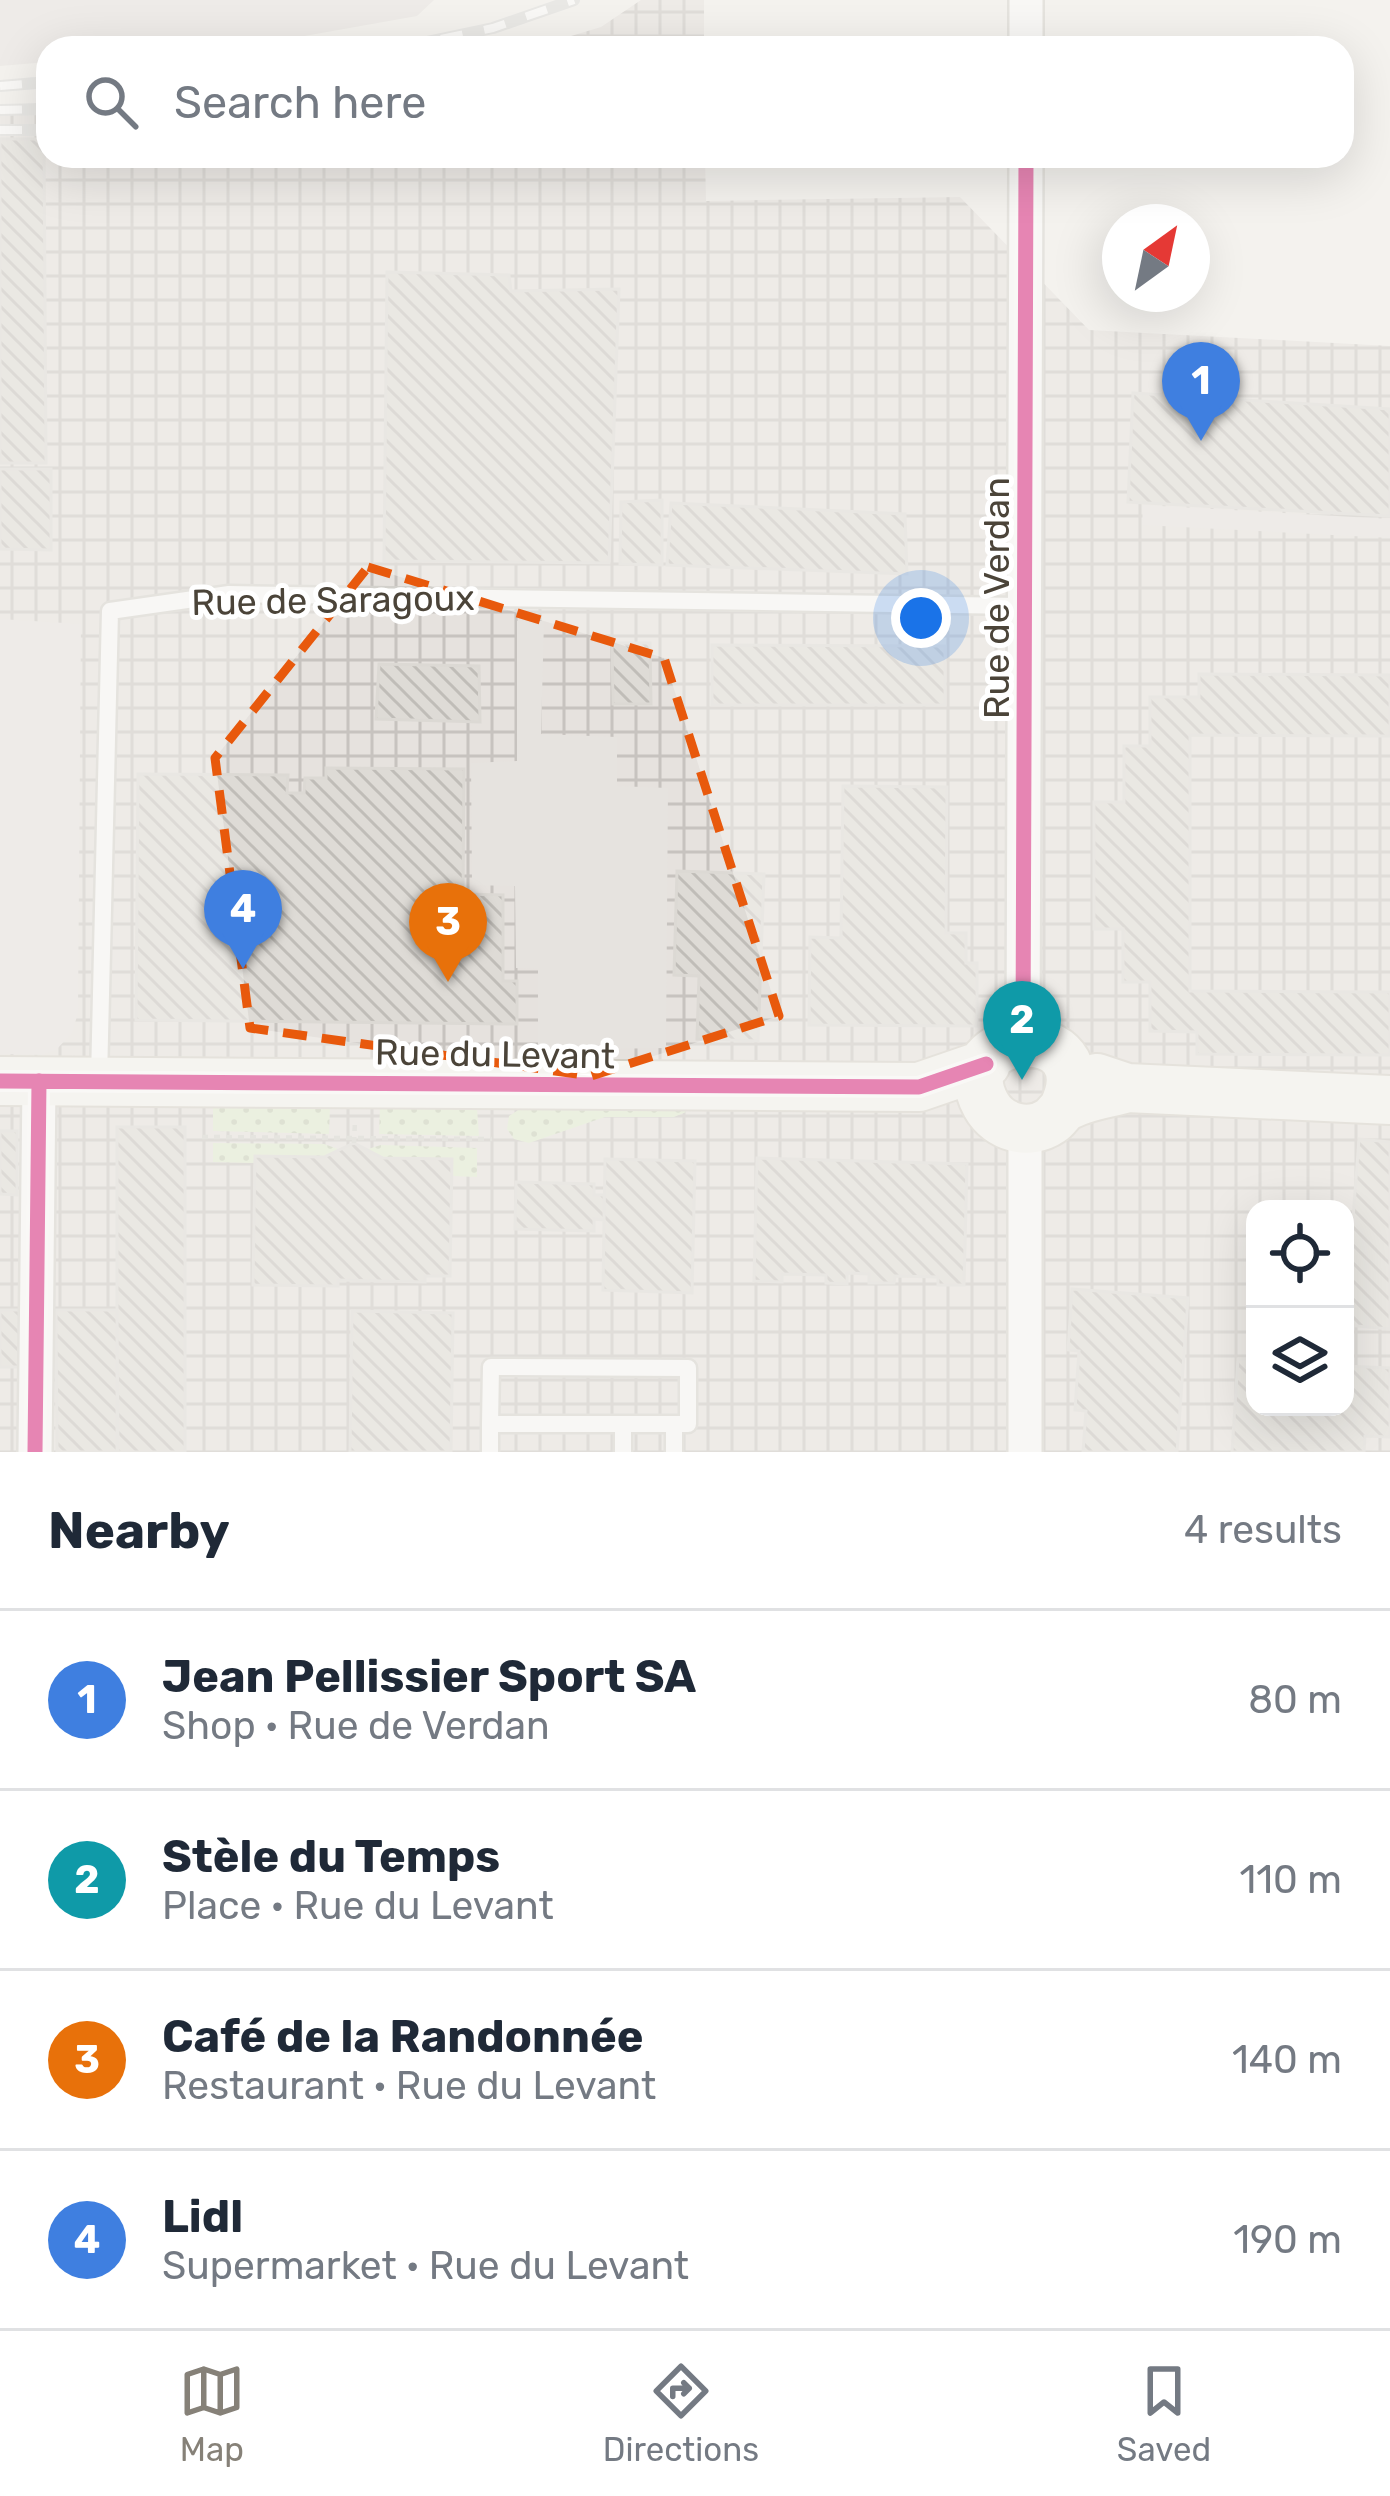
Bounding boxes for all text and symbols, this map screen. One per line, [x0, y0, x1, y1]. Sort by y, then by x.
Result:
search box [36, 36, 1354, 168]
icon: search [78, 69, 144, 135]
text: Search here [174, 76, 426, 129]
north arrow [1102, 204, 1210, 312]
pin: 1 [1162, 342, 1240, 441]
street label: Rue de Verdan [975, 477, 1018, 719]
street label: Rue de Saragoux [191, 576, 475, 624]
your location [891, 588, 951, 648]
pin: 4 [204, 870, 282, 969]
pin: 3 [409, 883, 487, 982]
pin: 2 [983, 981, 1061, 1080]
street label: Rue du Levant [375, 1030, 615, 1078]
map controls [1246, 1200, 1354, 1416]
button: locate [1246, 1200, 1354, 1308]
button: layers [1246, 1308, 1354, 1416]
text: Nearby [48, 1500, 230, 1561]
text: 4 results [1184, 1507, 1342, 1553]
text: Jean Pellissier Sport SA [162, 1650, 696, 1703]
text: 1 [77, 1677, 97, 1723]
text: 80 m [1248, 1677, 1342, 1723]
text: Shop · Rue de Verdan [162, 1703, 550, 1749]
text: Stèle du Temps [162, 1830, 500, 1883]
text: 2 [74, 1857, 100, 1903]
text: 110 m [1240, 1857, 1342, 1903]
text: Place · Rue du Levant [162, 1883, 554, 1929]
text: Café de la Randonnée [162, 2010, 643, 2063]
text: 3 [74, 2037, 100, 2083]
text: 140 m [1232, 2037, 1342, 2083]
text: Restaurant · Rue du Levant [162, 2063, 656, 2109]
text: Lidl [162, 2190, 243, 2243]
text: 4 [74, 2217, 100, 2263]
text: 190 m [1233, 2217, 1342, 2263]
text: Supermarket · Rue du Levant [162, 2243, 689, 2289]
tab: Map [179, 2358, 245, 2469]
tab: Directions [603, 2358, 759, 2469]
tab: Saved [1117, 2358, 1211, 2469]

